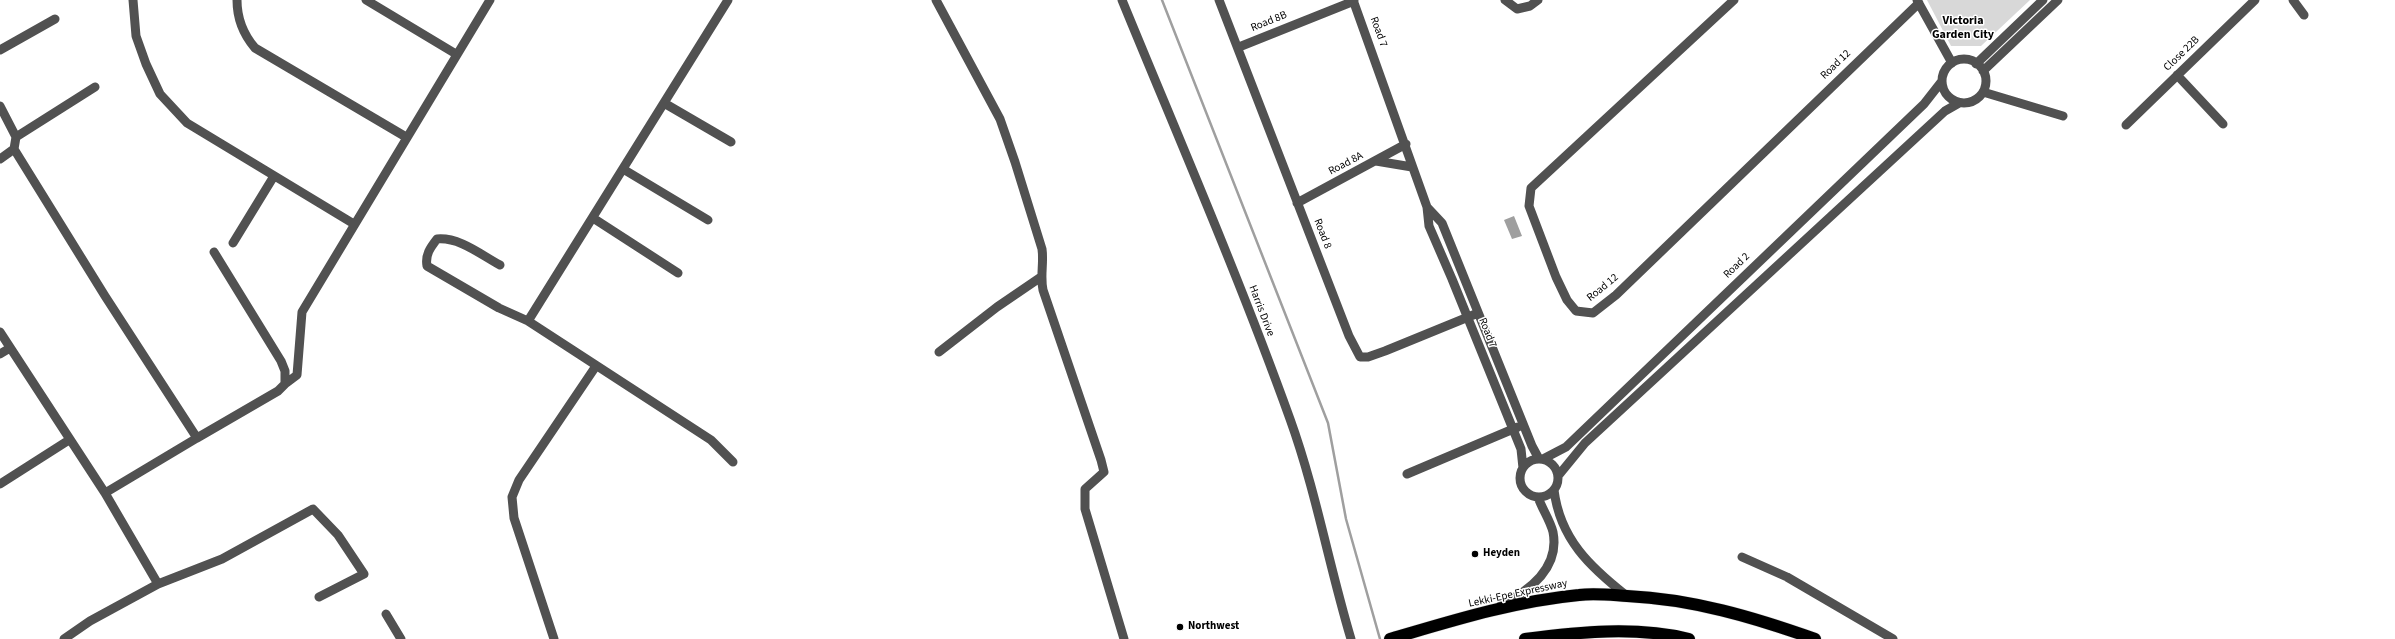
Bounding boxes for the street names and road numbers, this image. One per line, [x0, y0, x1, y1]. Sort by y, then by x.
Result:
street label: Road 8B [1249, 9, 1289, 35]
street label: Road 7 [1366, 15, 1390, 49]
street label: Close 22B [2161, 34, 2203, 74]
street label: Road 12 [1818, 47, 1854, 83]
street label: Road 8A [1326, 149, 1366, 179]
street label: Road 8 [1310, 217, 1334, 251]
street label: Road 2 [1721, 250, 1753, 282]
street label: Road 12 [1585, 271, 1621, 305]
street label: Harris Drive [1245, 284, 1277, 338]
street label: Road 7 [1475, 316, 1499, 350]
street label: Lekki-Epe Expressway [1467, 577, 1569, 611]

